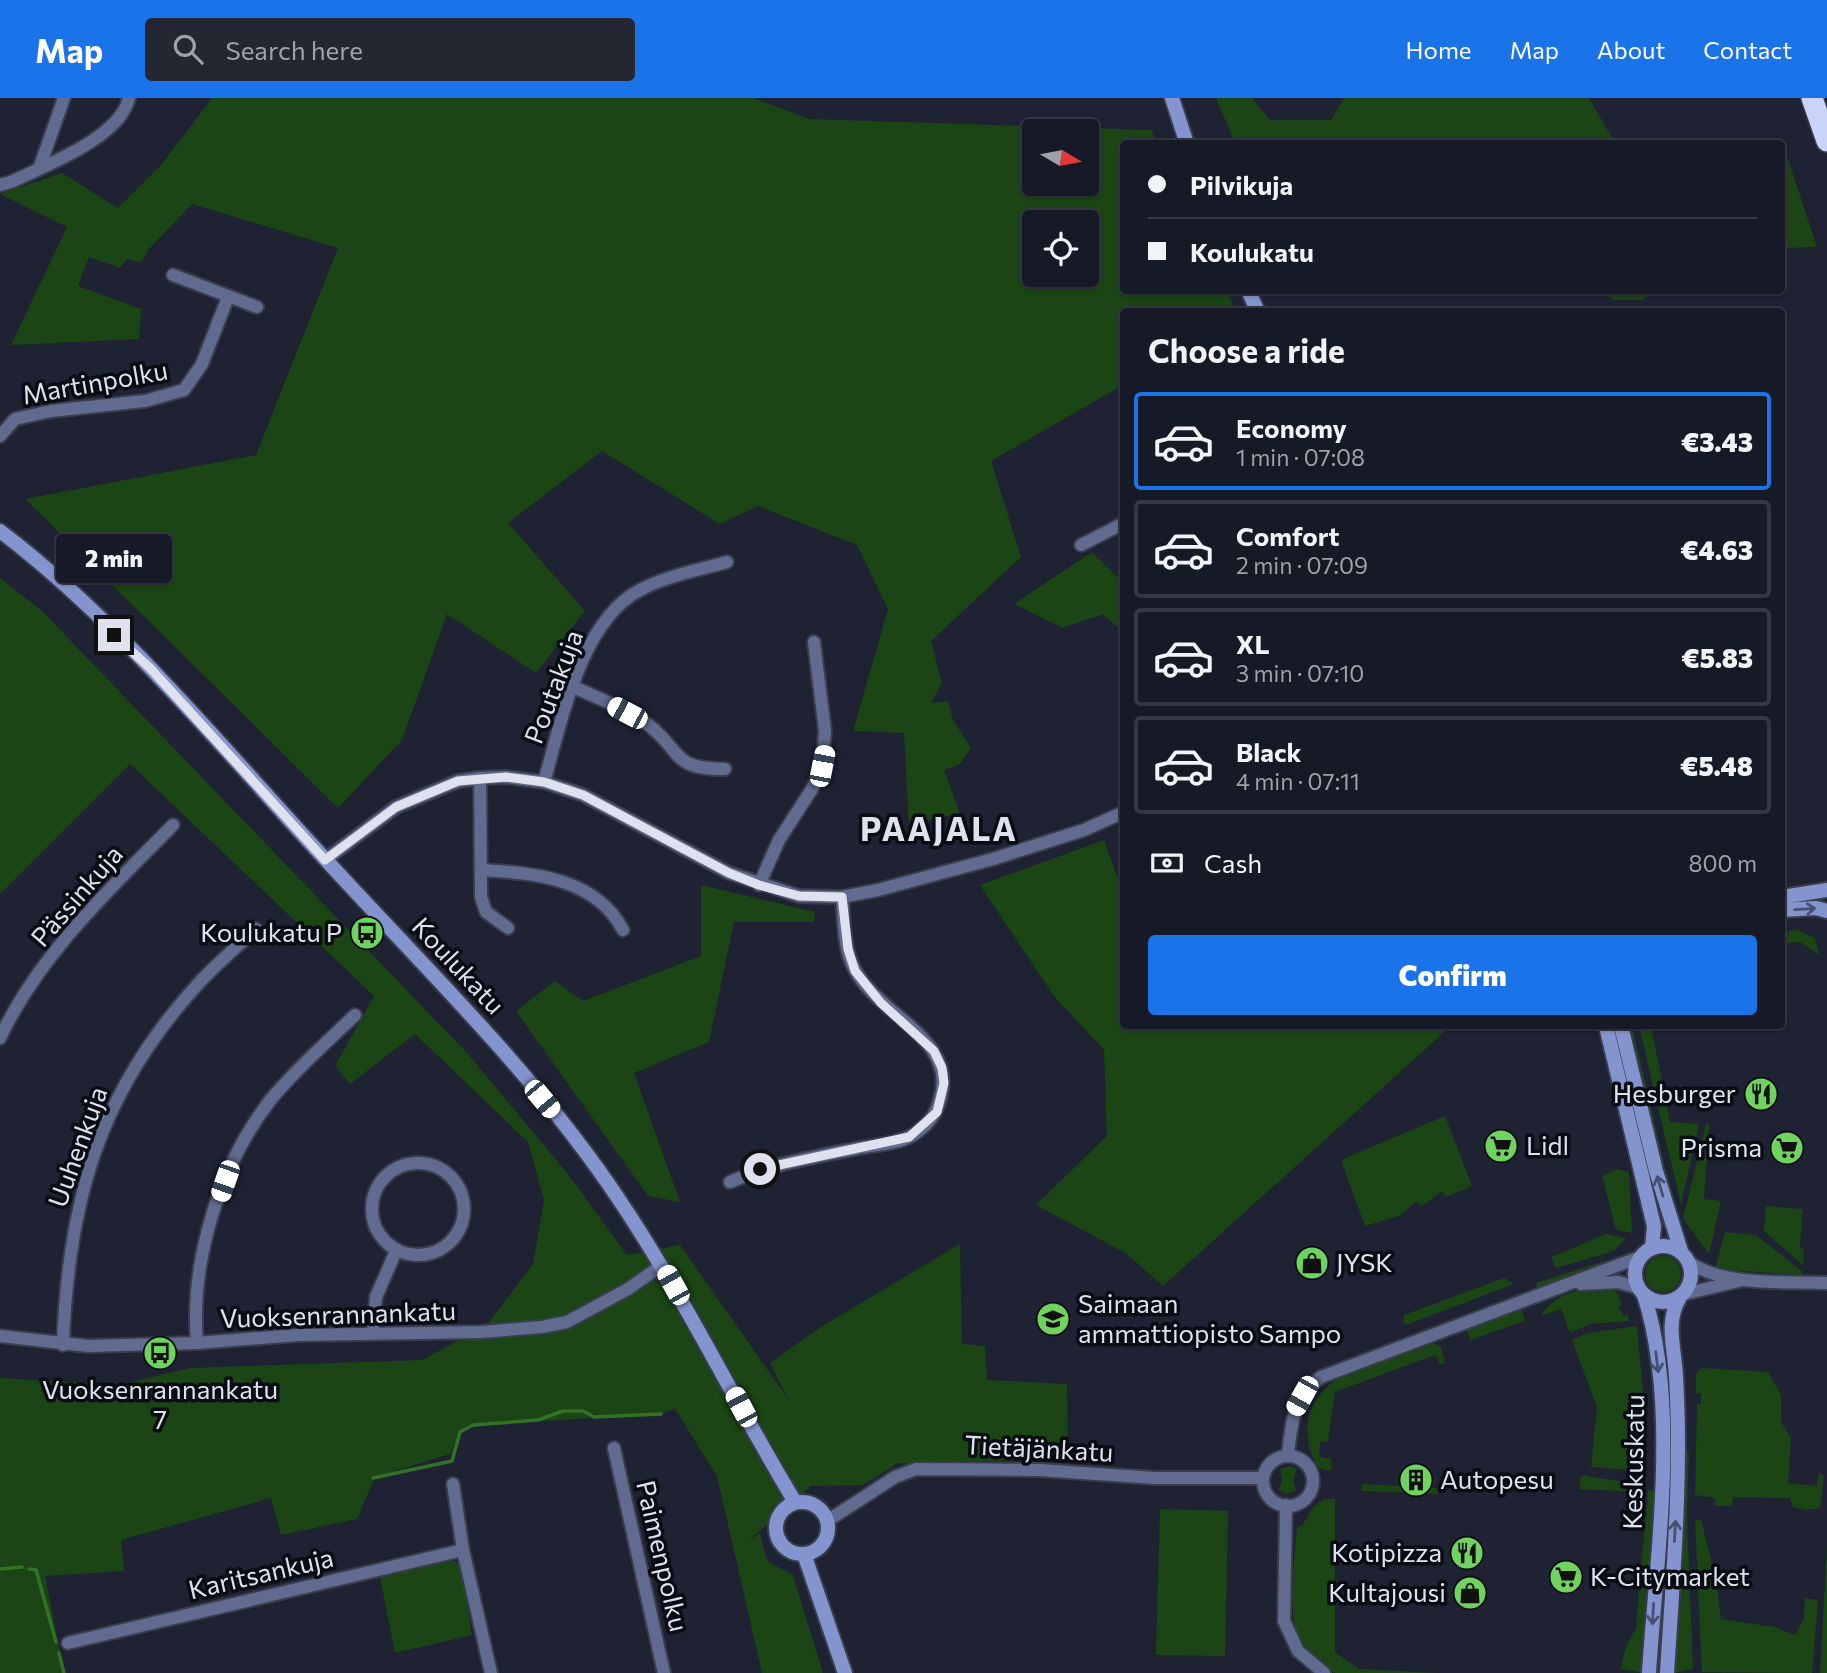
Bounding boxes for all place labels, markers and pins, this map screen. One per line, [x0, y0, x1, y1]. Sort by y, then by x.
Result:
bus stop icon: Koulukatu P [348, 914, 386, 952]
place label: Koulukatu P [200, 916, 342, 947]
restaurant icon: Hesburger [1742, 1075, 1780, 1113]
place label: Hesburger [1613, 1077, 1736, 1108]
supermarket icon: Lidl [1482, 1127, 1520, 1165]
place label: Lidl [1526, 1129, 1569, 1160]
supermarket icon: Prisma [1768, 1129, 1806, 1167]
place label: Prisma [1681, 1131, 1762, 1162]
shop icon: JYSK [1293, 1244, 1331, 1282]
place label: JYSK [1336, 1246, 1393, 1277]
place label: Saimaan ammattiopisto Sampo [1078, 1287, 1341, 1348]
school or university icon: Saimaan ammattiopisto Sampo [1034, 1300, 1072, 1338]
bus stop icon: Vuoksenrannankatu 7 [141, 1334, 179, 1372]
place label: Vuoksenrannankatu 7 [42, 1373, 278, 1434]
building icon: Autopesu [1397, 1461, 1435, 1499]
place label: Autopesu [1440, 1463, 1554, 1494]
restaurant icon: Kotipizza [1448, 1534, 1486, 1572]
place label: Kotipizza [1331, 1536, 1442, 1567]
supermarket icon: K-Citymarket [1547, 1558, 1585, 1596]
place label: K-Citymarket [1590, 1560, 1750, 1591]
shop icon: Kultajousi [1451, 1574, 1489, 1612]
place label: Kultajousi [1328, 1576, 1446, 1607]

